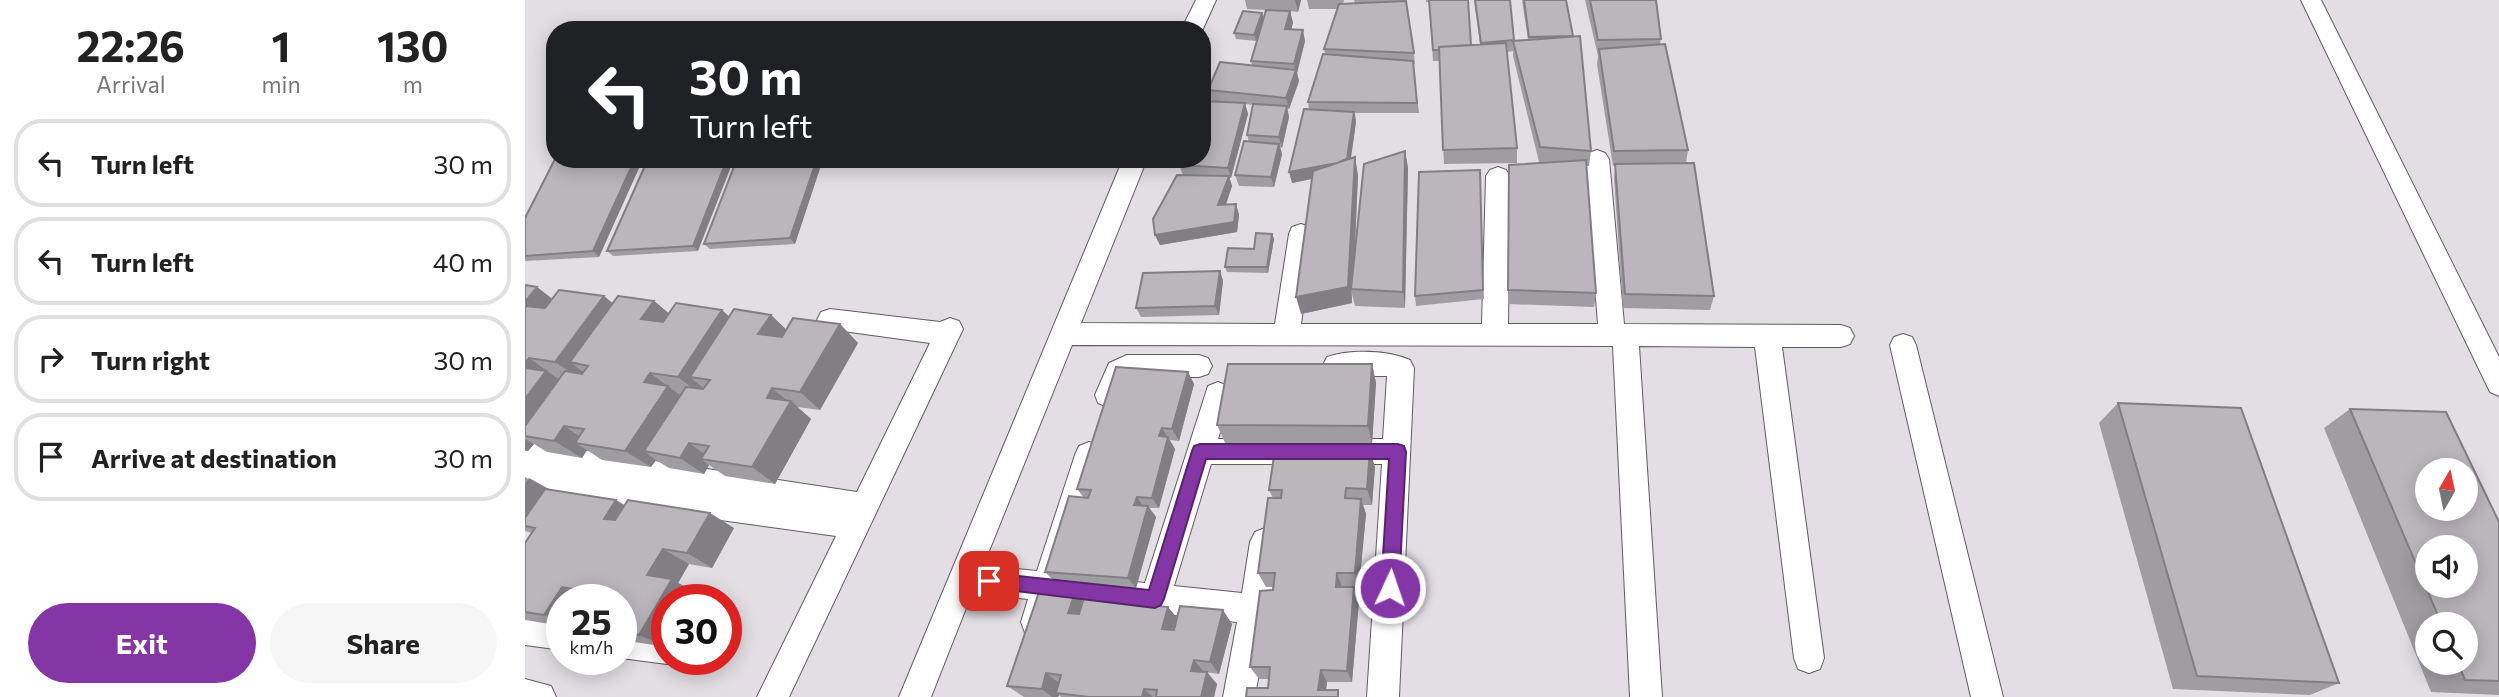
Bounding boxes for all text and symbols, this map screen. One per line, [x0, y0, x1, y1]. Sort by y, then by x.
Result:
text: 22:26 [76, 19, 185, 71]
text: 1 [272, 19, 291, 71]
text: 130 [377, 19, 448, 71]
text: 30 m [689, 45, 802, 105]
icon: left [574, 49, 665, 140]
text: Arrival [96, 70, 166, 98]
text: min [261, 70, 301, 98]
text: m [403, 70, 423, 98]
text: Turn left [689, 105, 813, 145]
icon: left [32, 144, 70, 182]
text: Turn left [91, 148, 194, 179]
text: 30 m [434, 148, 493, 179]
icon: left [32, 242, 70, 280]
text: Turn left [91, 246, 194, 277]
text: 40 m [433, 246, 493, 277]
icon: right [32, 340, 70, 378]
text: Turn right [91, 344, 210, 375]
text: 30 m [434, 344, 493, 375]
icon: arrive [32, 438, 70, 476]
text: Arrive at destination [91, 442, 337, 473]
text: 30 m [434, 442, 493, 473]
north arrow [2415, 458, 2478, 522]
map controls [2415, 458, 2478, 675]
button: sound [2415, 535, 2478, 598]
pin [959, 551, 1019, 611]
position arrow [1353, 551, 1427, 625]
icon: arrive [970, 562, 1008, 600]
speed limit sign: 30 [651, 584, 742, 675]
text: 25 [571, 599, 612, 642]
button: Exit [28, 603, 256, 683]
button: Share [270, 603, 497, 683]
button: search [2415, 612, 2478, 675]
text: km/h [570, 636, 613, 658]

